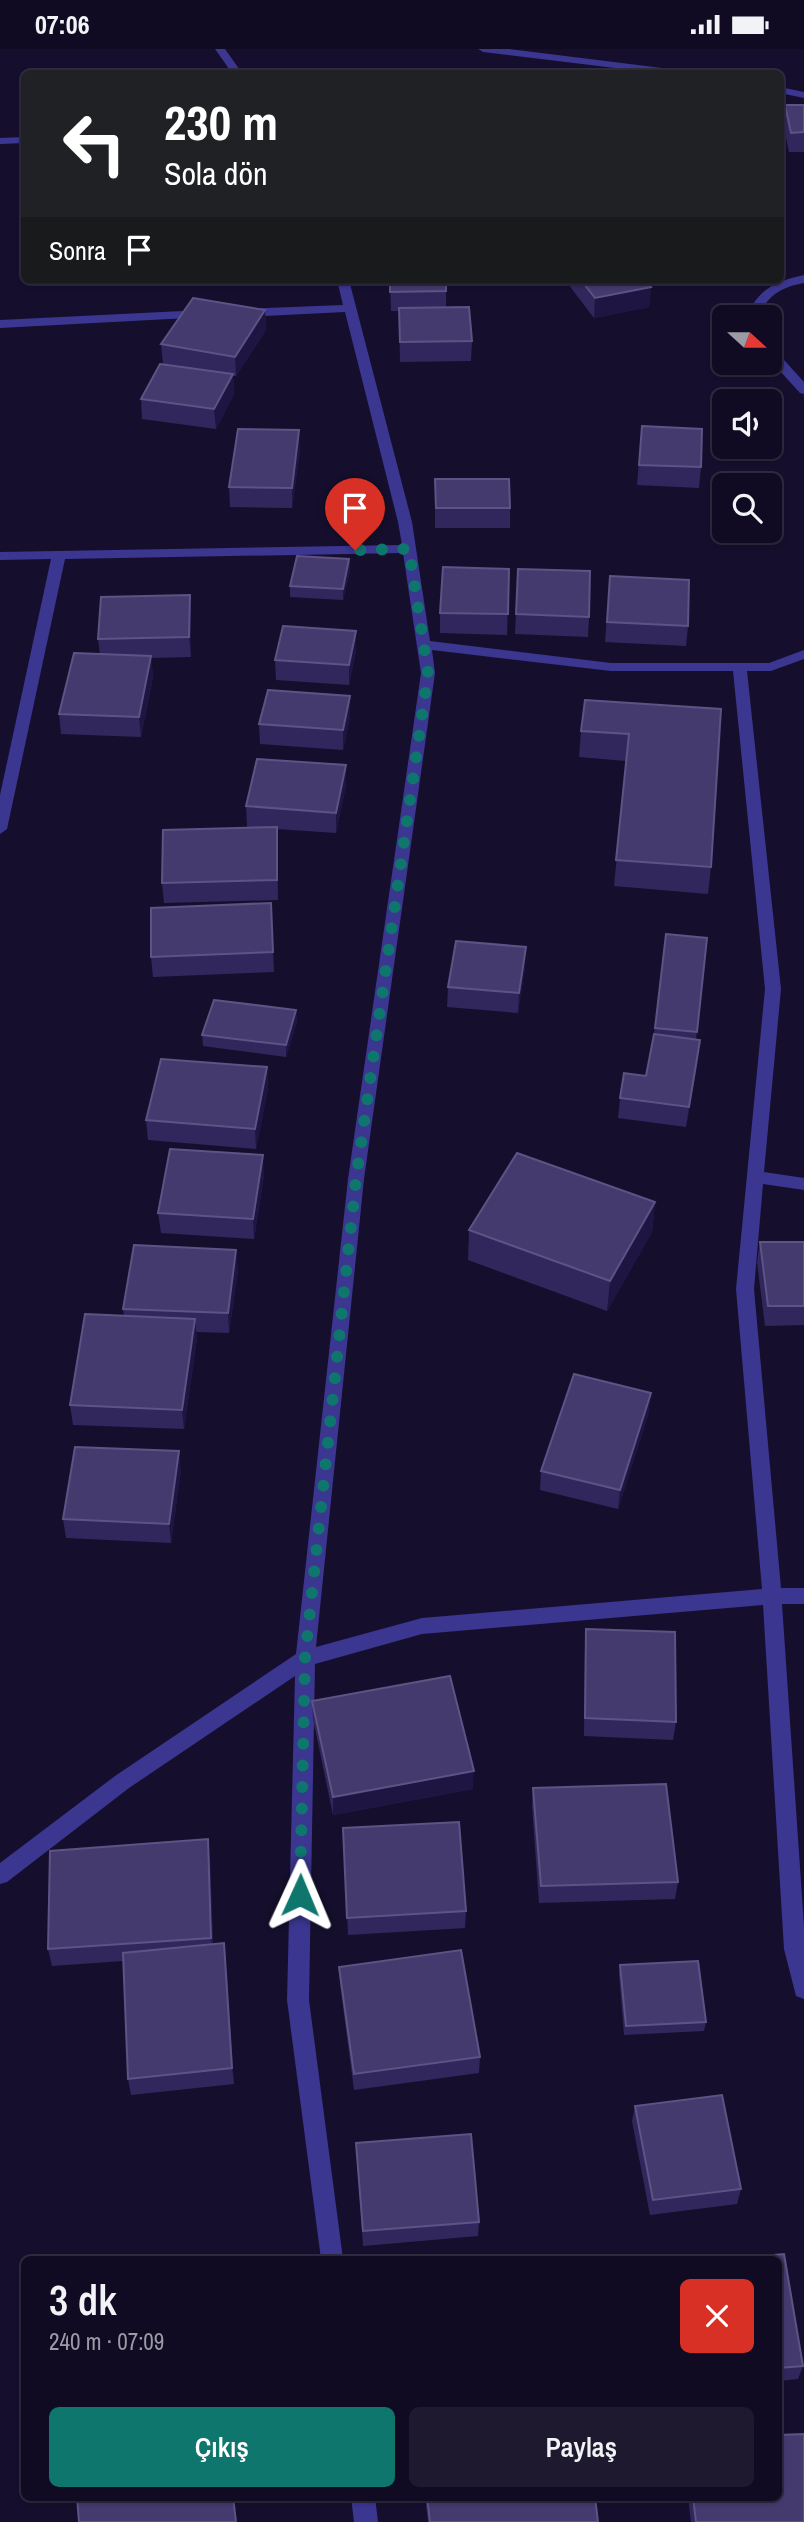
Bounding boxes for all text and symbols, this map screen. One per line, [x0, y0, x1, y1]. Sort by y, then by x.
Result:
text: 07:06 [35, 7, 90, 42]
text: 230 m [164, 89, 278, 155]
icon: left [49, 98, 140, 189]
text: Sola dön [164, 152, 268, 195]
icon: arrive [120, 231, 158, 269]
text: Sonra [49, 233, 106, 268]
north arrow [712, 305, 782, 375]
map controls [712, 305, 782, 543]
button: sound [712, 389, 782, 459]
button: search [712, 473, 782, 543]
pin [325, 478, 385, 550]
icon: arrive [336, 489, 374, 527]
position arrow [263, 1858, 337, 1932]
text: 3 dk [49, 2272, 117, 2328]
button: close [680, 2279, 754, 2353]
text: 240 m · 07:09 [49, 2326, 164, 2357]
button: Çıkış [49, 2407, 395, 2487]
button: Paylaş [409, 2407, 754, 2487]

